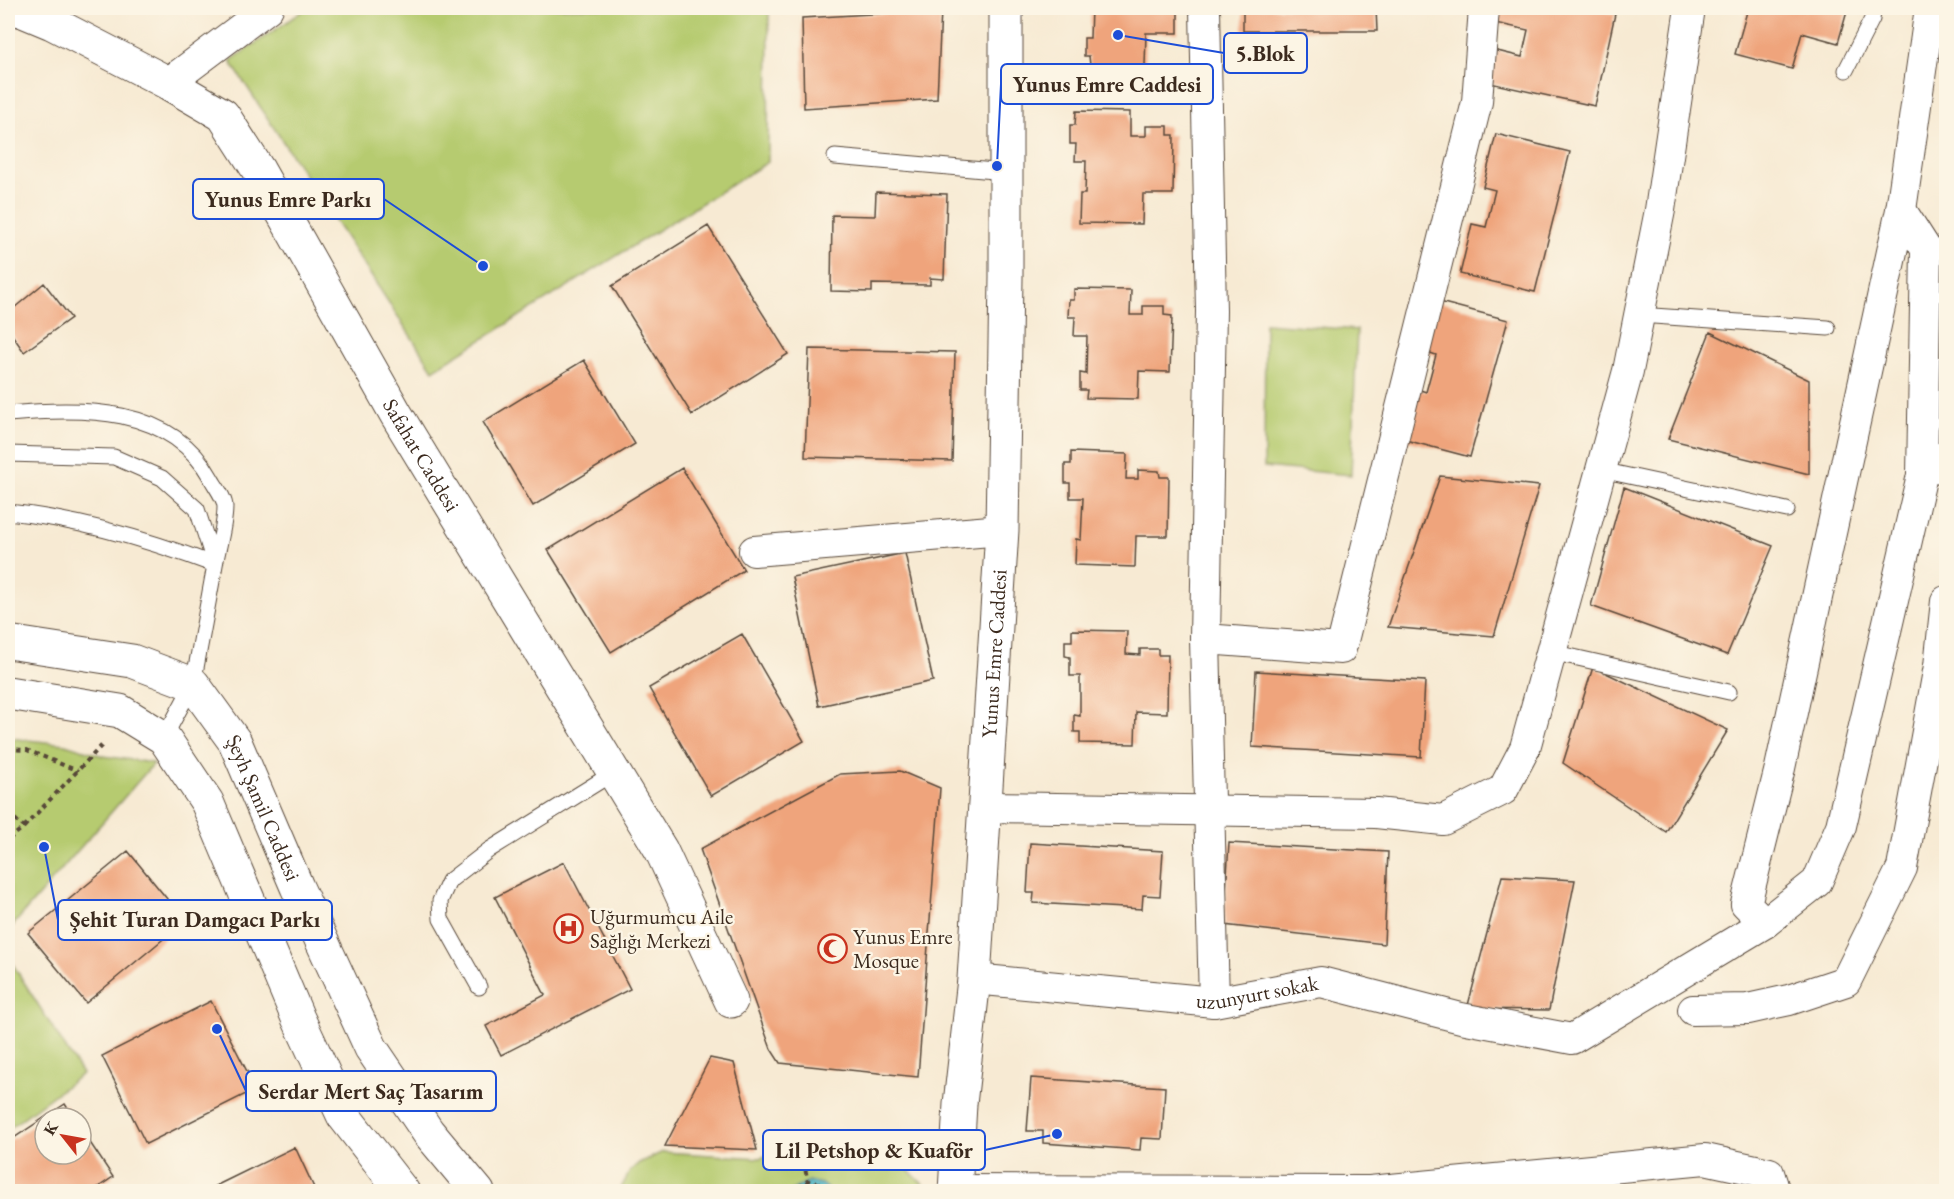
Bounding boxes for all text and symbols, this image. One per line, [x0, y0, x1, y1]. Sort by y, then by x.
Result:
callout: 5.Blok [1224, 33, 1307, 73]
text: 5.Blok [1235, 39, 1296, 68]
callout: Yunus Emre Caddesi [1001, 64, 1213, 104]
text: Yunus Emre Caddesi [1013, 70, 1202, 99]
callout: Yunus Emre Parkı [193, 179, 384, 219]
text: Yunus Emre Parkı [205, 185, 372, 214]
street label: Safahat Caddesi [377, 394, 466, 516]
street label: Yunus Emre Caddesi [975, 568, 1013, 739]
street label: Şeyh Şamil Caddesi [221, 729, 307, 885]
callout: Şehit Turan Damgacı Parkı [58, 900, 332, 940]
place label: Uğurmumcu Aile Sağlığı Merkezi [590, 903, 733, 954]
text: Şehit Turan Damgacı Parkı [70, 905, 321, 934]
hospital icon: Uğurmumcu Aile Sağlığı Merkezi [553, 913, 585, 945]
place label: Yunus Emre Mosque [853, 923, 953, 974]
mosque icon: Yunus Emre Mosque [816, 933, 848, 965]
street label: uzunyurt sokak [1195, 969, 1321, 1015]
callout: Serdar Mert Saç Tasarım [246, 1071, 496, 1111]
text: Serdar Mert Saç Tasarım [258, 1077, 484, 1106]
north arrow [33, 1106, 93, 1166]
text: K [38, 1117, 63, 1139]
callout: Lil Petshop & Kuaför [763, 1130, 985, 1170]
text: Lil Petshop & Kuaför [775, 1136, 974, 1165]

